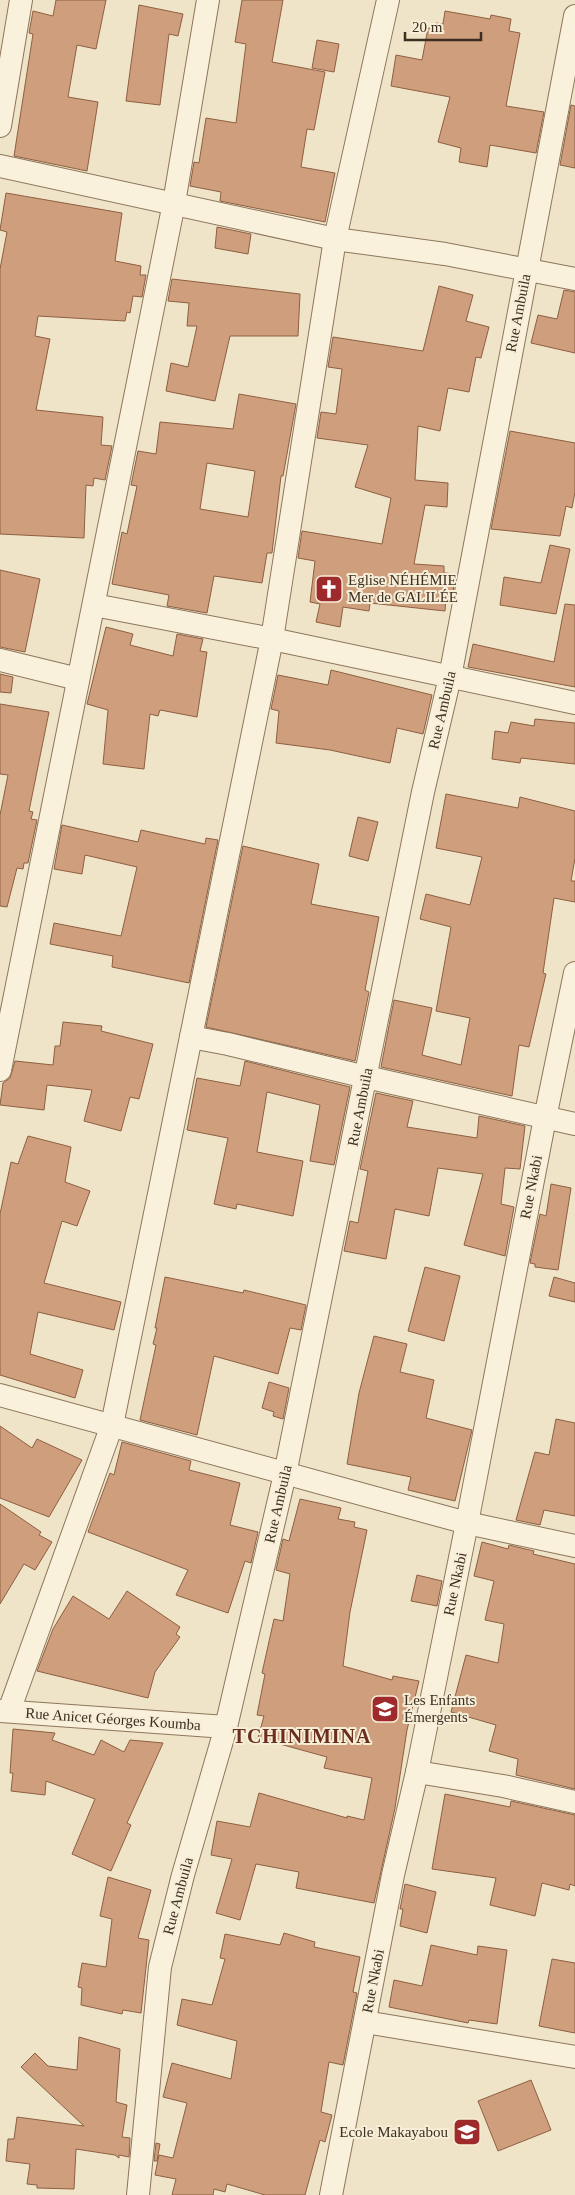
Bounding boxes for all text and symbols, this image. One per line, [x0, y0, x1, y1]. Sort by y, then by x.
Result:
scale bar [405, 10, 481, 42]
text: 20 m [412, 19, 443, 35]
street label: Rue Ambuila [503, 272, 534, 354]
place label: Eglise NÉHÉMIE Mer de GALILÉE [348, 572, 458, 605]
church icon: Eglise NÉHÉMIE Mer de GALILÉE [314, 574, 344, 604]
street label: Rue Ambuila [425, 669, 459, 751]
street label: Rue Ambuila [345, 1066, 376, 1148]
street label: Rue Nkabi [517, 1154, 545, 1220]
street label: Rue Ambuila [261, 1463, 295, 1545]
street label: Rue Nkabi [440, 1551, 470, 1617]
place label: Les Enfants Émergents [404, 1692, 475, 1725]
school or university icon: Les Enfants Émergents [370, 1694, 400, 1724]
street label: Rue Anicet Géorges Koumba [25, 1705, 202, 1733]
district label: TCHINIMINA [233, 1725, 371, 1747]
street label: Rue Ambuila [160, 1855, 196, 1937]
street label: Rue Nkabi [359, 1948, 387, 2014]
school or university icon: Ecole Makayabou [452, 2117, 482, 2147]
place label: Ecole Makayabou [339, 2124, 448, 2140]

